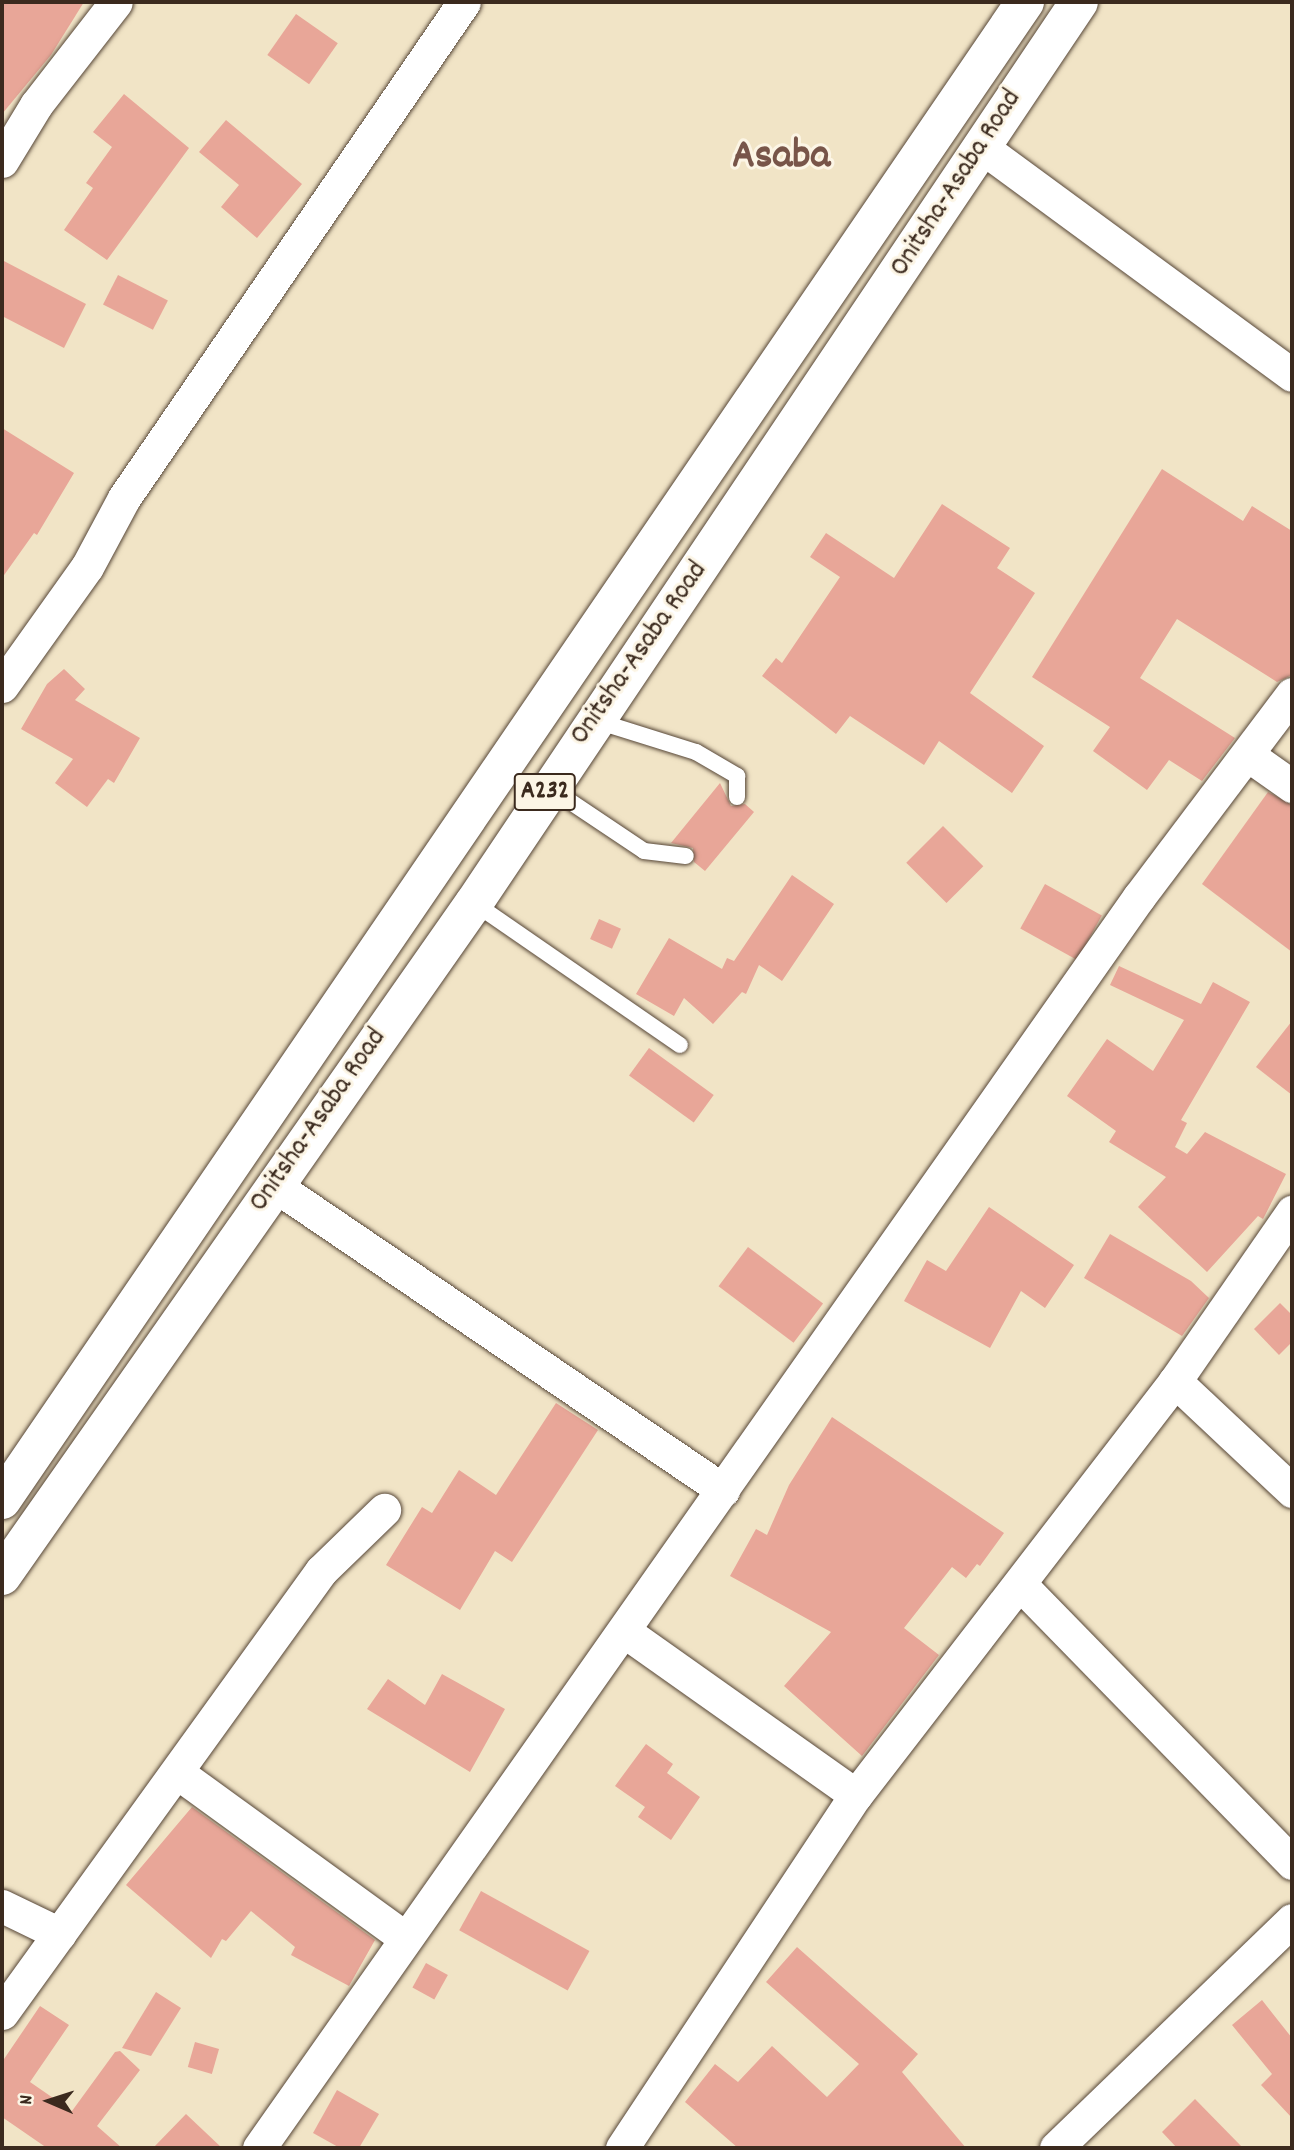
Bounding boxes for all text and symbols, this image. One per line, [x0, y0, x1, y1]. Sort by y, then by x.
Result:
street label: Onitsha-Asaba Road [884, 84, 1030, 284]
district label: Asaba [732, 133, 830, 183]
street label: Onitsha-Asaba Road [564, 556, 716, 752]
road number: A232 [514, 770, 576, 814]
street label: Onitsha-Asaba Road [243, 1023, 395, 1219]
north arrow [14, 2066, 84, 2136]
text: N [14, 2094, 41, 2105]

